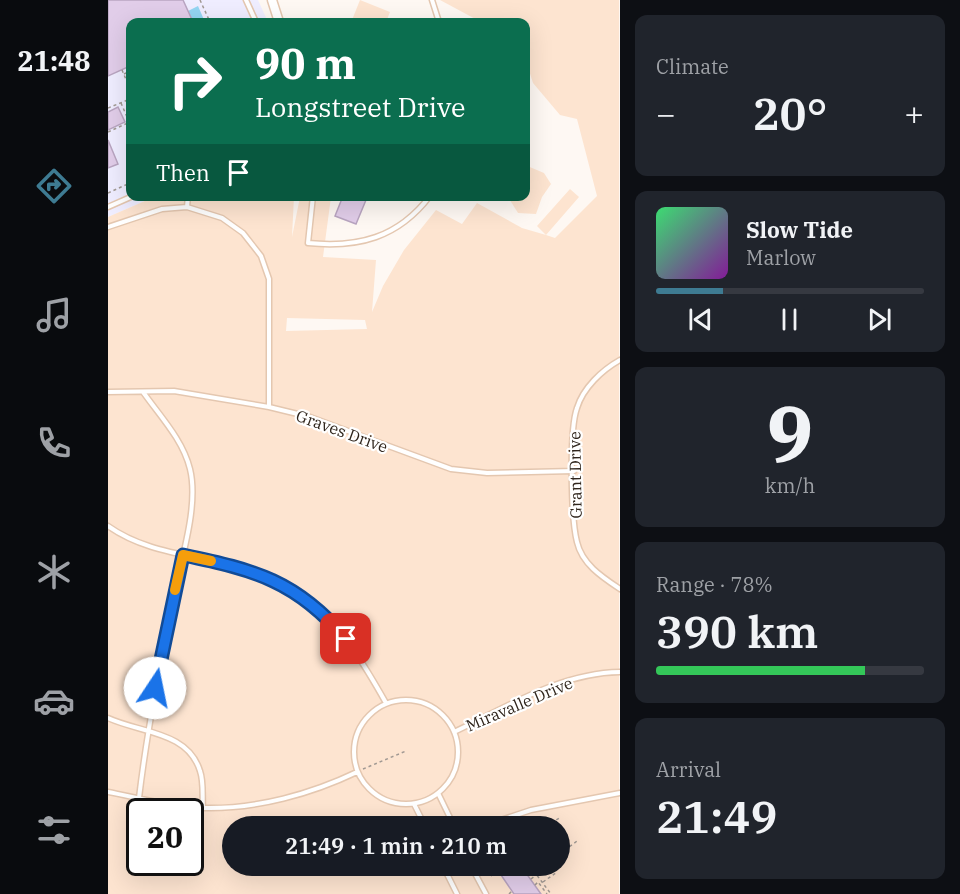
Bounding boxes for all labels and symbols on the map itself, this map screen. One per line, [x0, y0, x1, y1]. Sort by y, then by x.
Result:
street label: Graves Drive [293, 405, 391, 457]
street label: Grant Drive [564, 431, 586, 519]
pin [320, 613, 371, 664]
position arrow [123, 656, 187, 720]
street label: Miravalle Drive [463, 673, 575, 735]
speed limit sign: 20 [126, 798, 204, 876]

